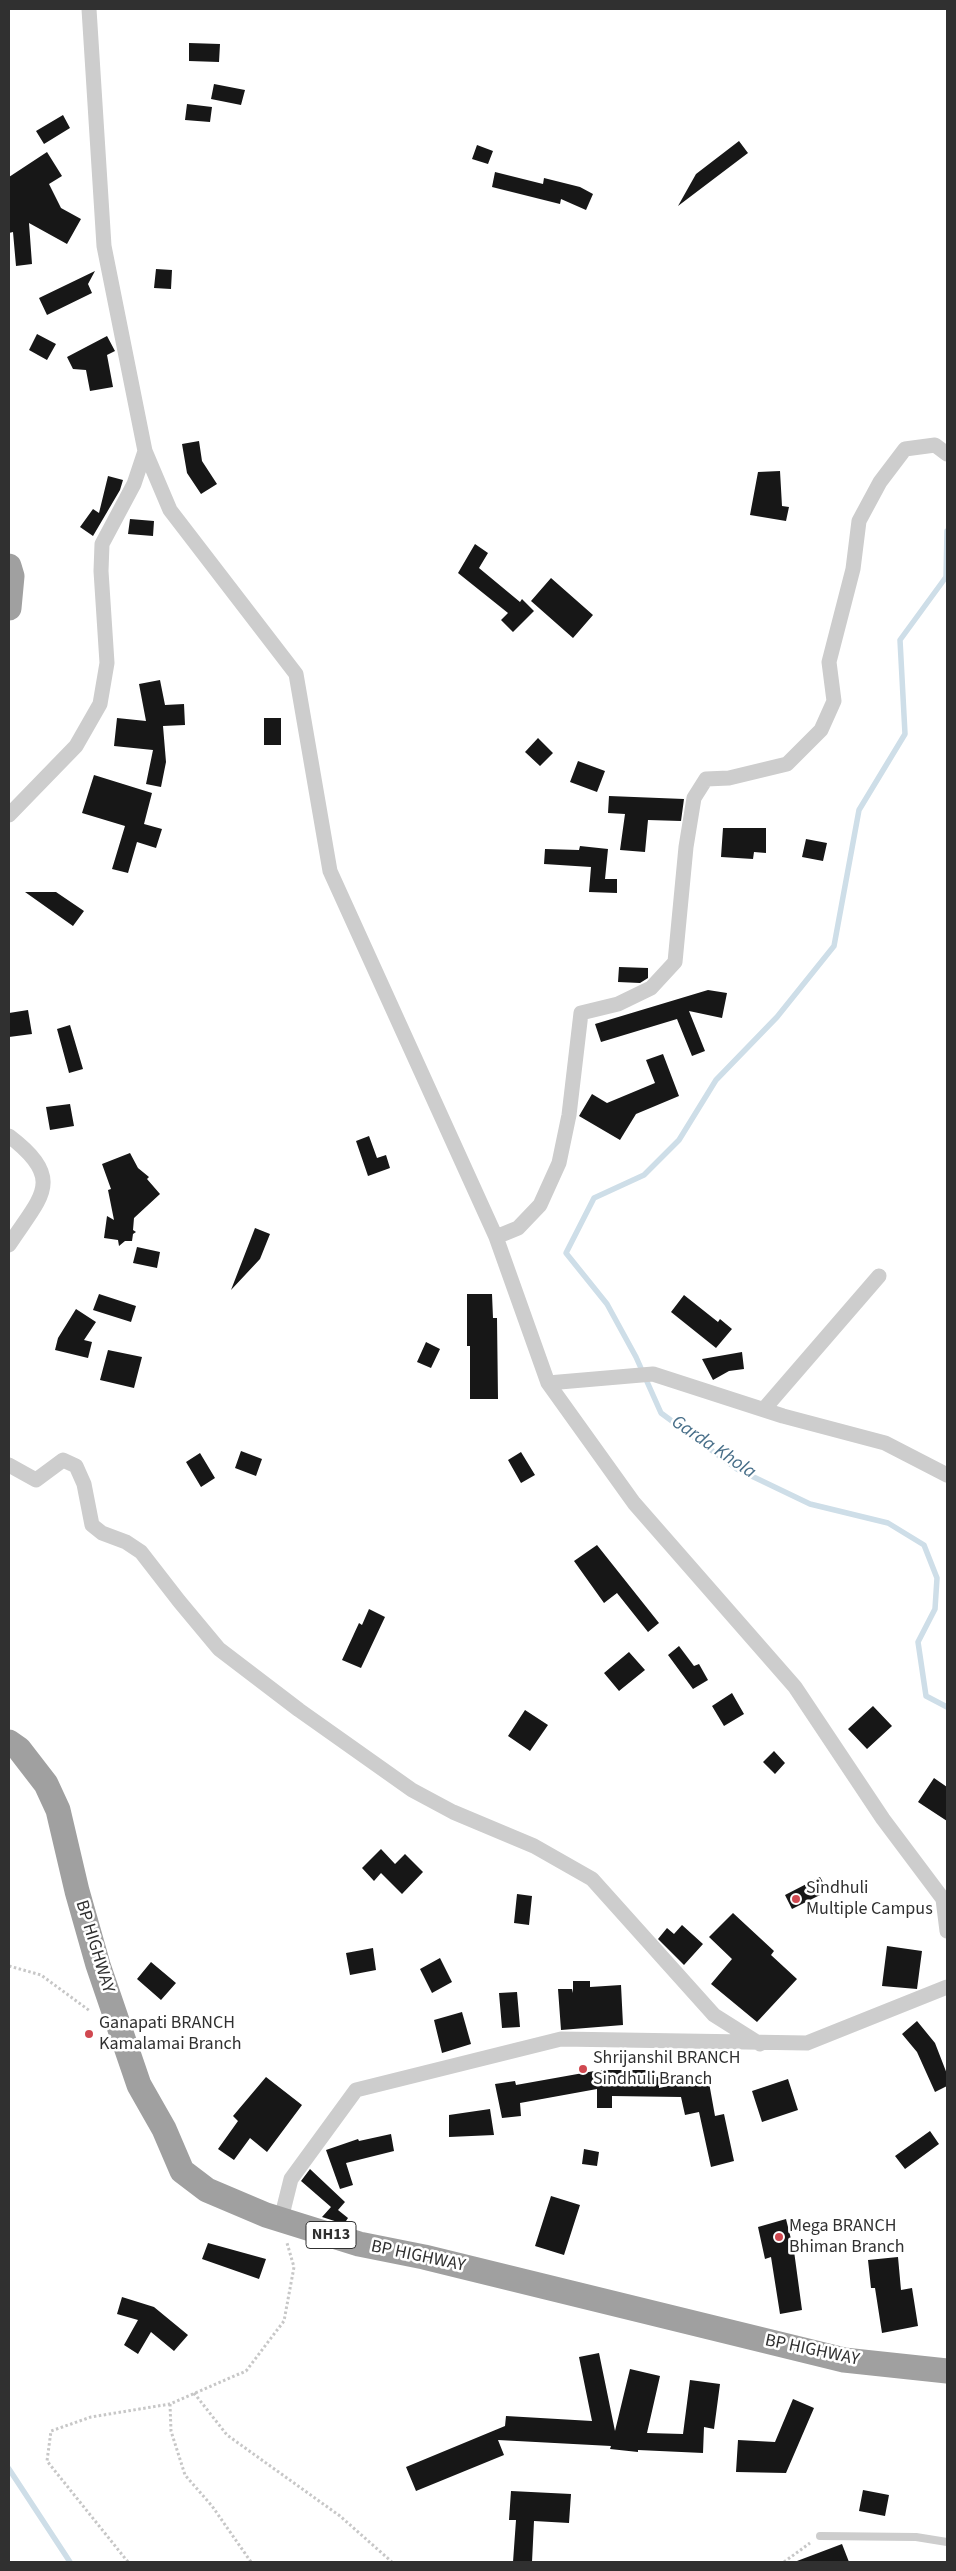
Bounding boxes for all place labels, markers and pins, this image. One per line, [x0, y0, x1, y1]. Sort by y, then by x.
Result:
place label: Sindhuli Multiple Campus [806, 1878, 933, 1920]
marker: Sindhuli Multiple Campus [790, 1893, 802, 1905]
place label: Ganapati BRANCH Kamalamai Branch [99, 2013, 241, 2056]
marker: Ganapati BRANCH Kamalamai Branch [83, 2028, 95, 2040]
place label: Shrijanshil BRANCH Sindhuli Branch [593, 2048, 741, 2090]
marker: Shrijanshil BRANCH Sindhuli Branch [577, 2063, 589, 2075]
place label: Mega BRANCH Bhiman Branch [789, 2216, 905, 2258]
marker: Mega BRANCH Bhiman Branch [773, 2231, 785, 2243]

